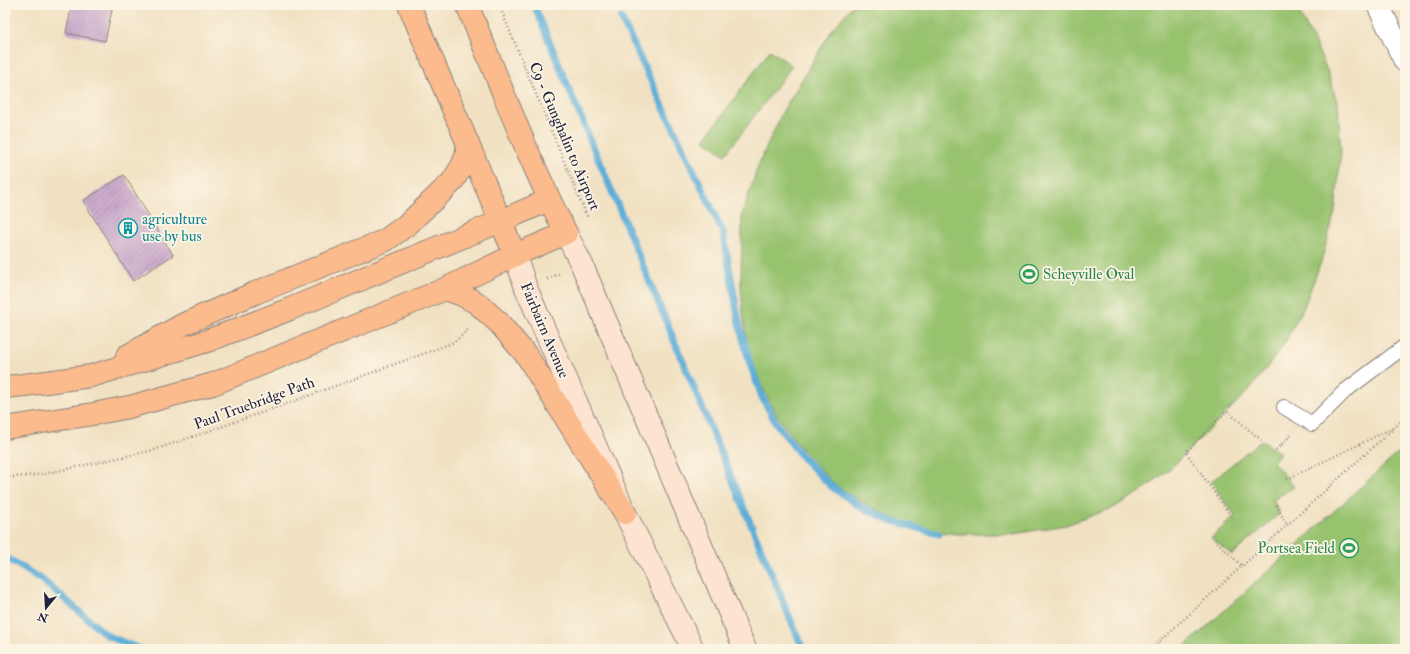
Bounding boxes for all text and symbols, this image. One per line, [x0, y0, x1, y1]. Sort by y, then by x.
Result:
street label: C9 - Gunghalin to Airport [524, 59, 604, 214]
place label: agriculture use by bus [142, 210, 207, 246]
building icon: agriculture use by bus [117, 217, 139, 239]
sports icon: Scheyville Oval [1018, 263, 1040, 285]
place label: Scheyville Oval [1043, 265, 1134, 284]
street label: Fairbairn Avenue [516, 279, 573, 381]
street label: Paul Truebridge Path [191, 373, 317, 434]
sports icon: Portsea Field [1338, 537, 1360, 559]
place label: Portsea Field [1258, 539, 1336, 558]
north arrow [26, 588, 66, 628]
text: N [35, 609, 51, 625]

